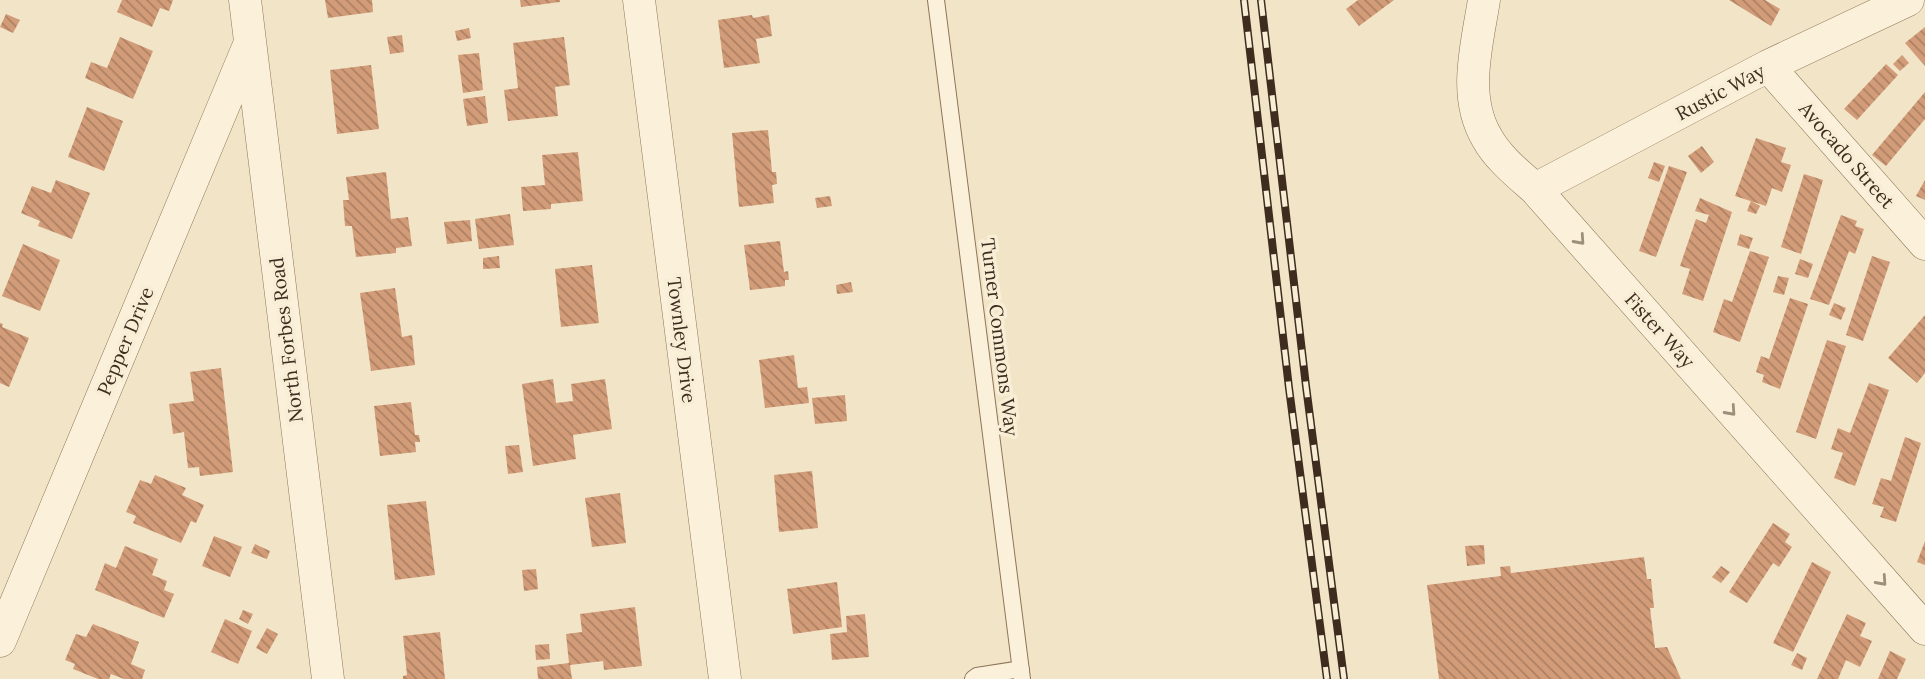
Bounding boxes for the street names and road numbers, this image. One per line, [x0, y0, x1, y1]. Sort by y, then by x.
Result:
street label: Rustic Way [1671, 58, 1769, 126]
street label: Avocado Street [1794, 96, 1900, 214]
street label: Turner Commons Way [976, 237, 1024, 437]
street label: North Forbes Road [264, 256, 308, 424]
street label: Townley Drive [662, 276, 702, 404]
street label: Pepper Drive [91, 283, 159, 399]
street label: Fister Way [1620, 287, 1700, 373]

